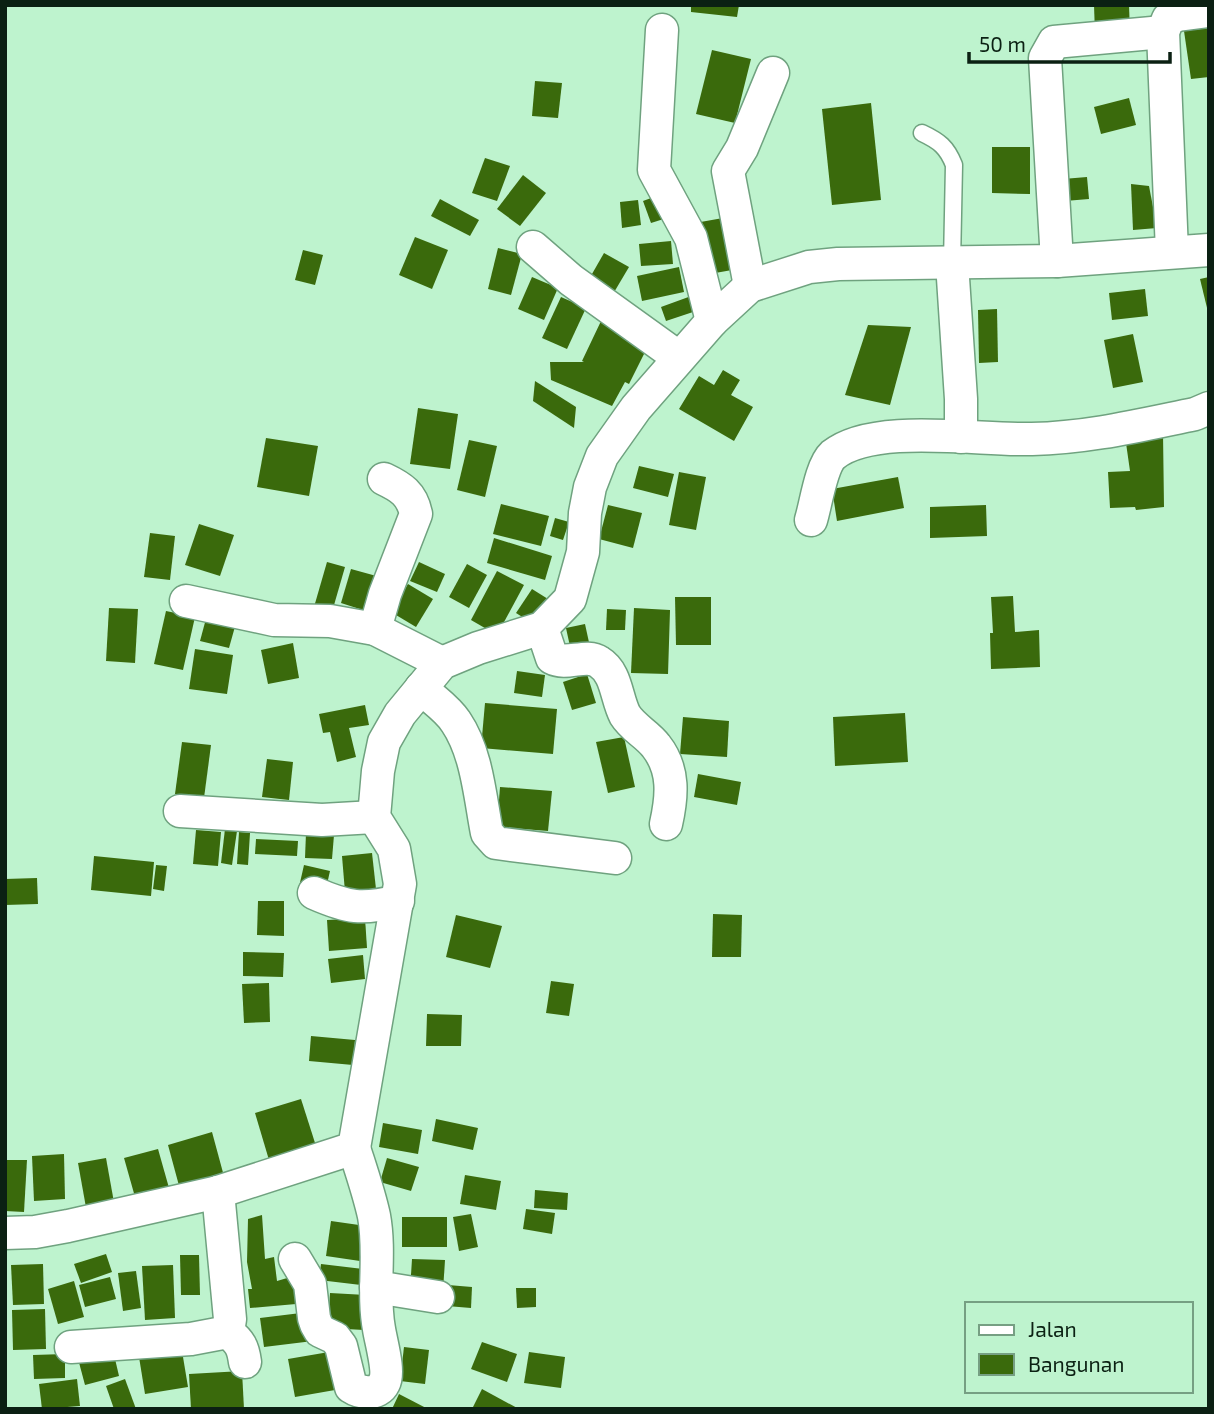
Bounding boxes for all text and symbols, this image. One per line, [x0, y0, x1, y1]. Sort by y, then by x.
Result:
scale bar [969, 21, 1170, 65]
text: 50 m [979, 31, 1026, 56]
legend [965, 1302, 1193, 1393]
text: Jalan [1028, 1316, 1077, 1341]
text: Bangunan [1028, 1351, 1124, 1376]

